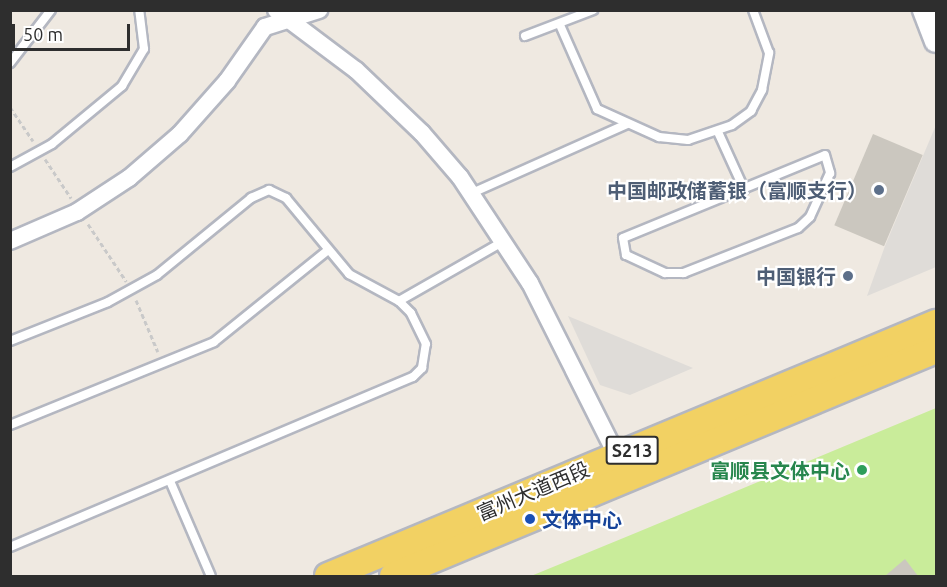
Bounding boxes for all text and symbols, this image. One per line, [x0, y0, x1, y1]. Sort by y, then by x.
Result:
scale bar [15, 12, 134, 50]
text: 50 m [23, 24, 63, 44]
place label: 中国邮政储蓄银（富顺支行） [607, 178, 867, 202]
marker: 中国邮政储蓄银（富顺支行） [872, 183, 886, 197]
place label: 中国银行 [756, 264, 836, 288]
marker: 中国银行 [841, 269, 855, 283]
road number: S213 [605, 435, 659, 465]
street label: 富州大道西段 [473, 457, 593, 525]
place label: 富顺县文体中心 [710, 458, 850, 482]
marker: 富顺县文体中心 [855, 463, 869, 477]
place label: 文体中心 [542, 507, 622, 531]
marker: 文体中心 [523, 512, 537, 526]

